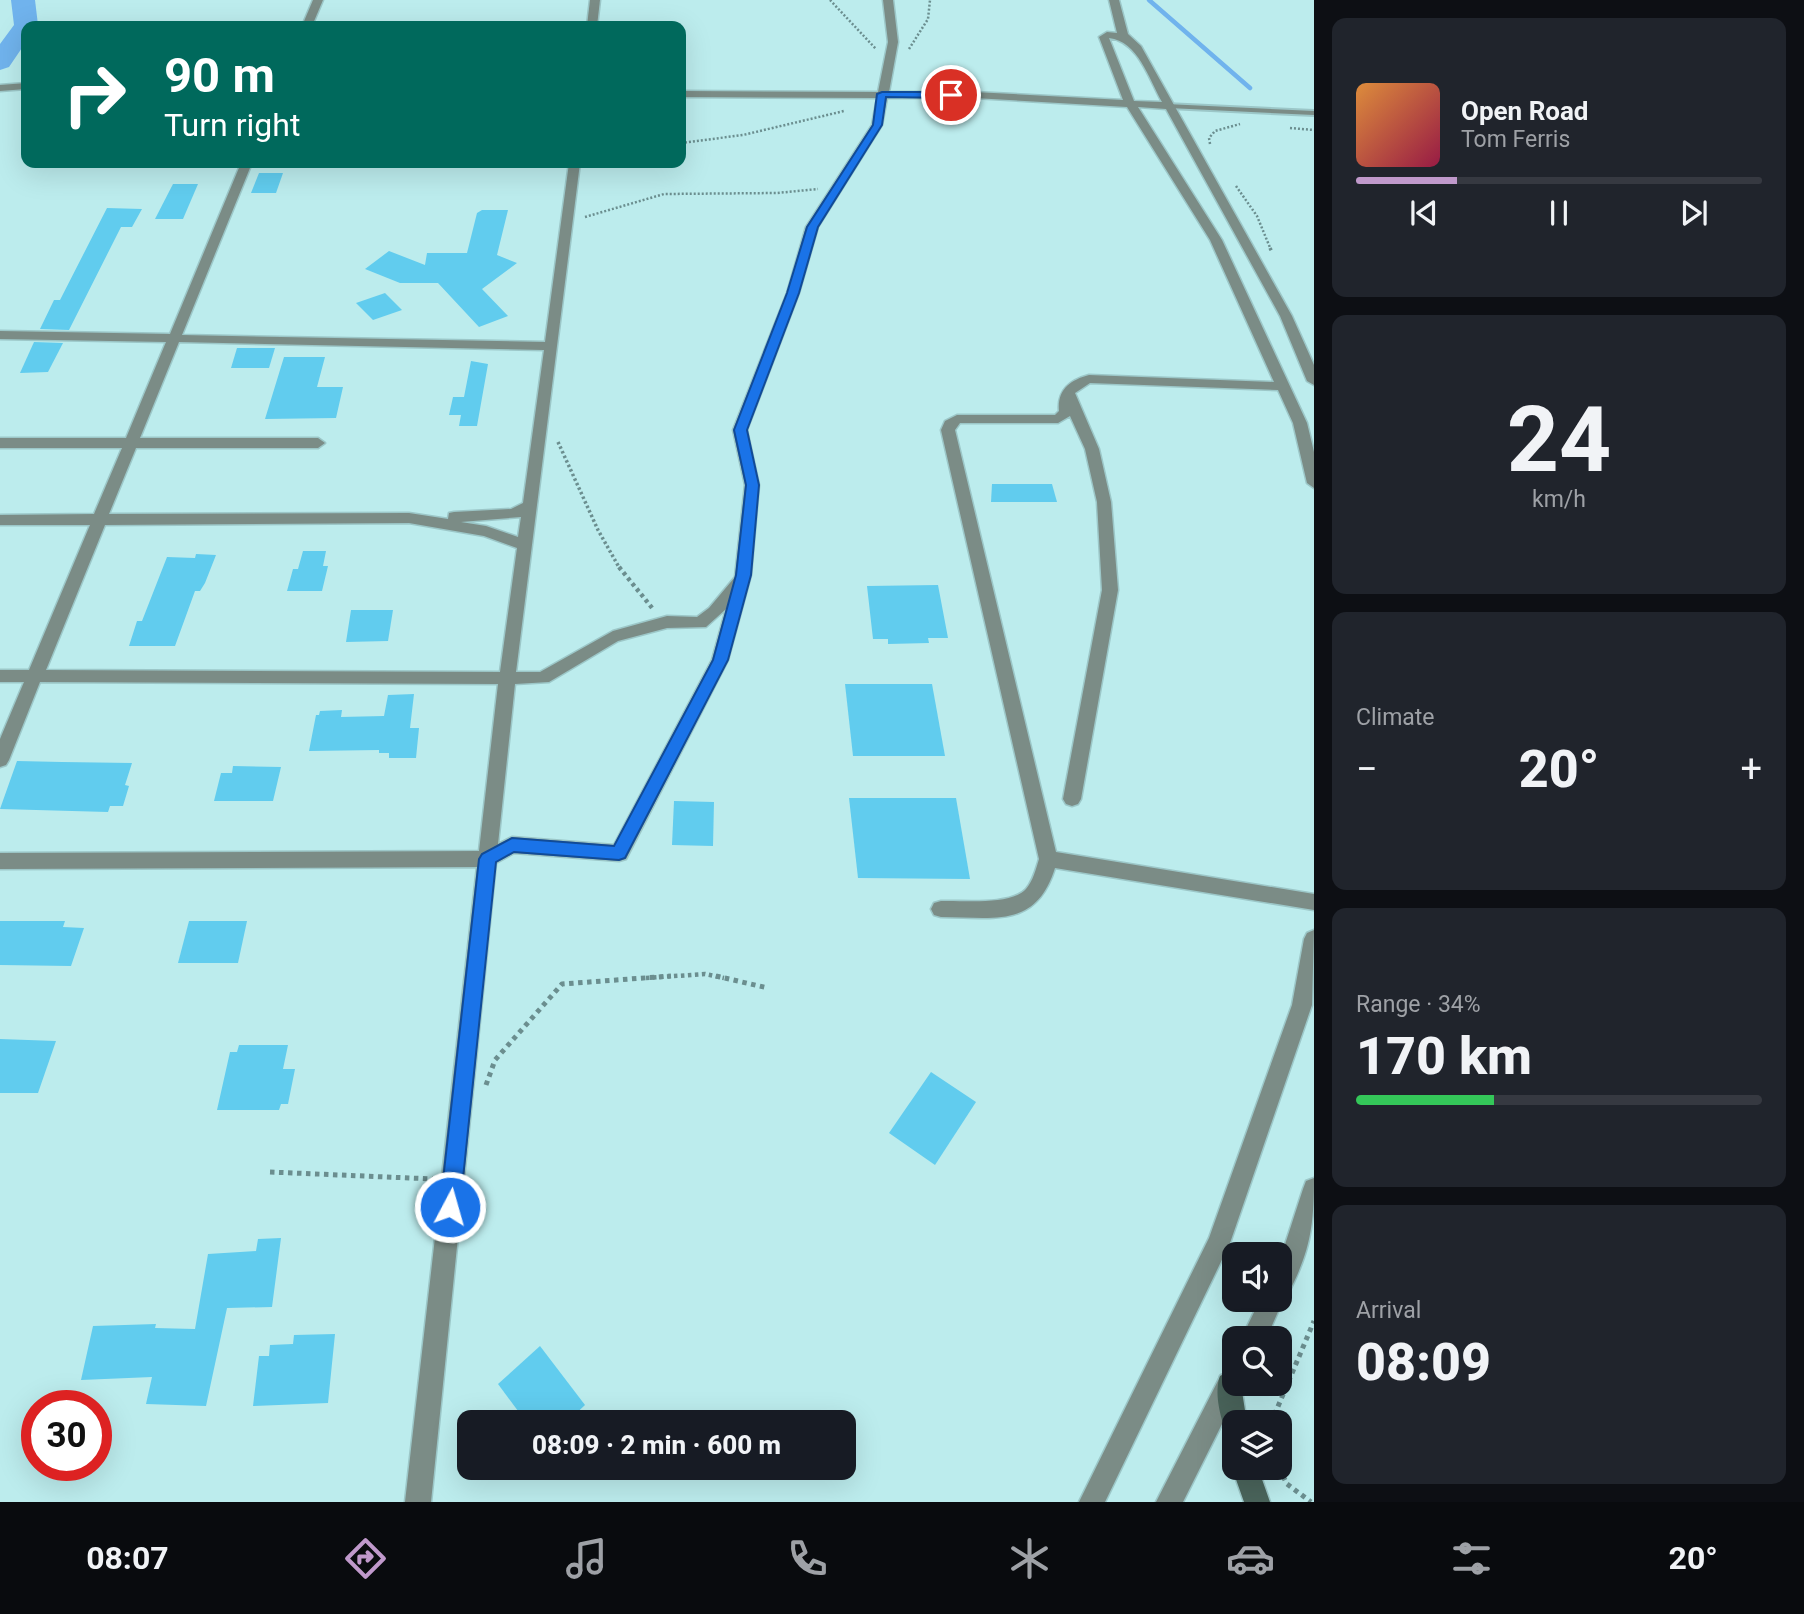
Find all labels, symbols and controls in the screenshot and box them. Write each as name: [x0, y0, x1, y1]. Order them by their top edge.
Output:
text: 90 m: [164, 47, 275, 104]
icon: right: [49, 49, 140, 140]
pin: [921, 65, 981, 125]
icon: arrive: [932, 76, 970, 114]
text: Open Road: [1461, 96, 1589, 126]
text: Turn right: [164, 106, 300, 144]
text: Tom Ferris: [1461, 126, 1570, 153]
icon: previous: [1405, 194, 1443, 232]
icon: pause: [1540, 194, 1578, 232]
icon: next: [1675, 194, 1713, 232]
text: 24: [1507, 387, 1611, 493]
text: km/h: [1532, 486, 1586, 513]
text: Climate: [1356, 704, 1435, 731]
text: 20°: [1519, 739, 1599, 800]
text: −: [1356, 747, 1378, 791]
text: +: [1740, 747, 1762, 791]
text: Range · 34%: [1356, 991, 1481, 1018]
text: 170 km: [1356, 1026, 1532, 1087]
position arrow: [413, 1170, 487, 1244]
map controls: [1222, 1242, 1292, 1480]
button: sound: [1222, 1242, 1292, 1312]
text: Arrival: [1356, 1297, 1421, 1324]
button: search: [1222, 1326, 1292, 1396]
text: 08:09: [1356, 1332, 1491, 1393]
speed limit sign: 30: [21, 1390, 112, 1481]
button: layers: [1222, 1410, 1292, 1480]
text: 08:09 · 2 min · 600 m: [532, 1430, 781, 1460]
icon: directions: [341, 1534, 390, 1583]
icon: music: [562, 1534, 611, 1583]
icon: phone: [783, 1534, 832, 1583]
icon: climate: [1005, 1534, 1054, 1583]
icon: car: [1226, 1534, 1275, 1583]
icon: filters: [1447, 1534, 1496, 1583]
text: 08:07: [86, 1539, 169, 1577]
text: 20°: [1669, 1539, 1718, 1577]

